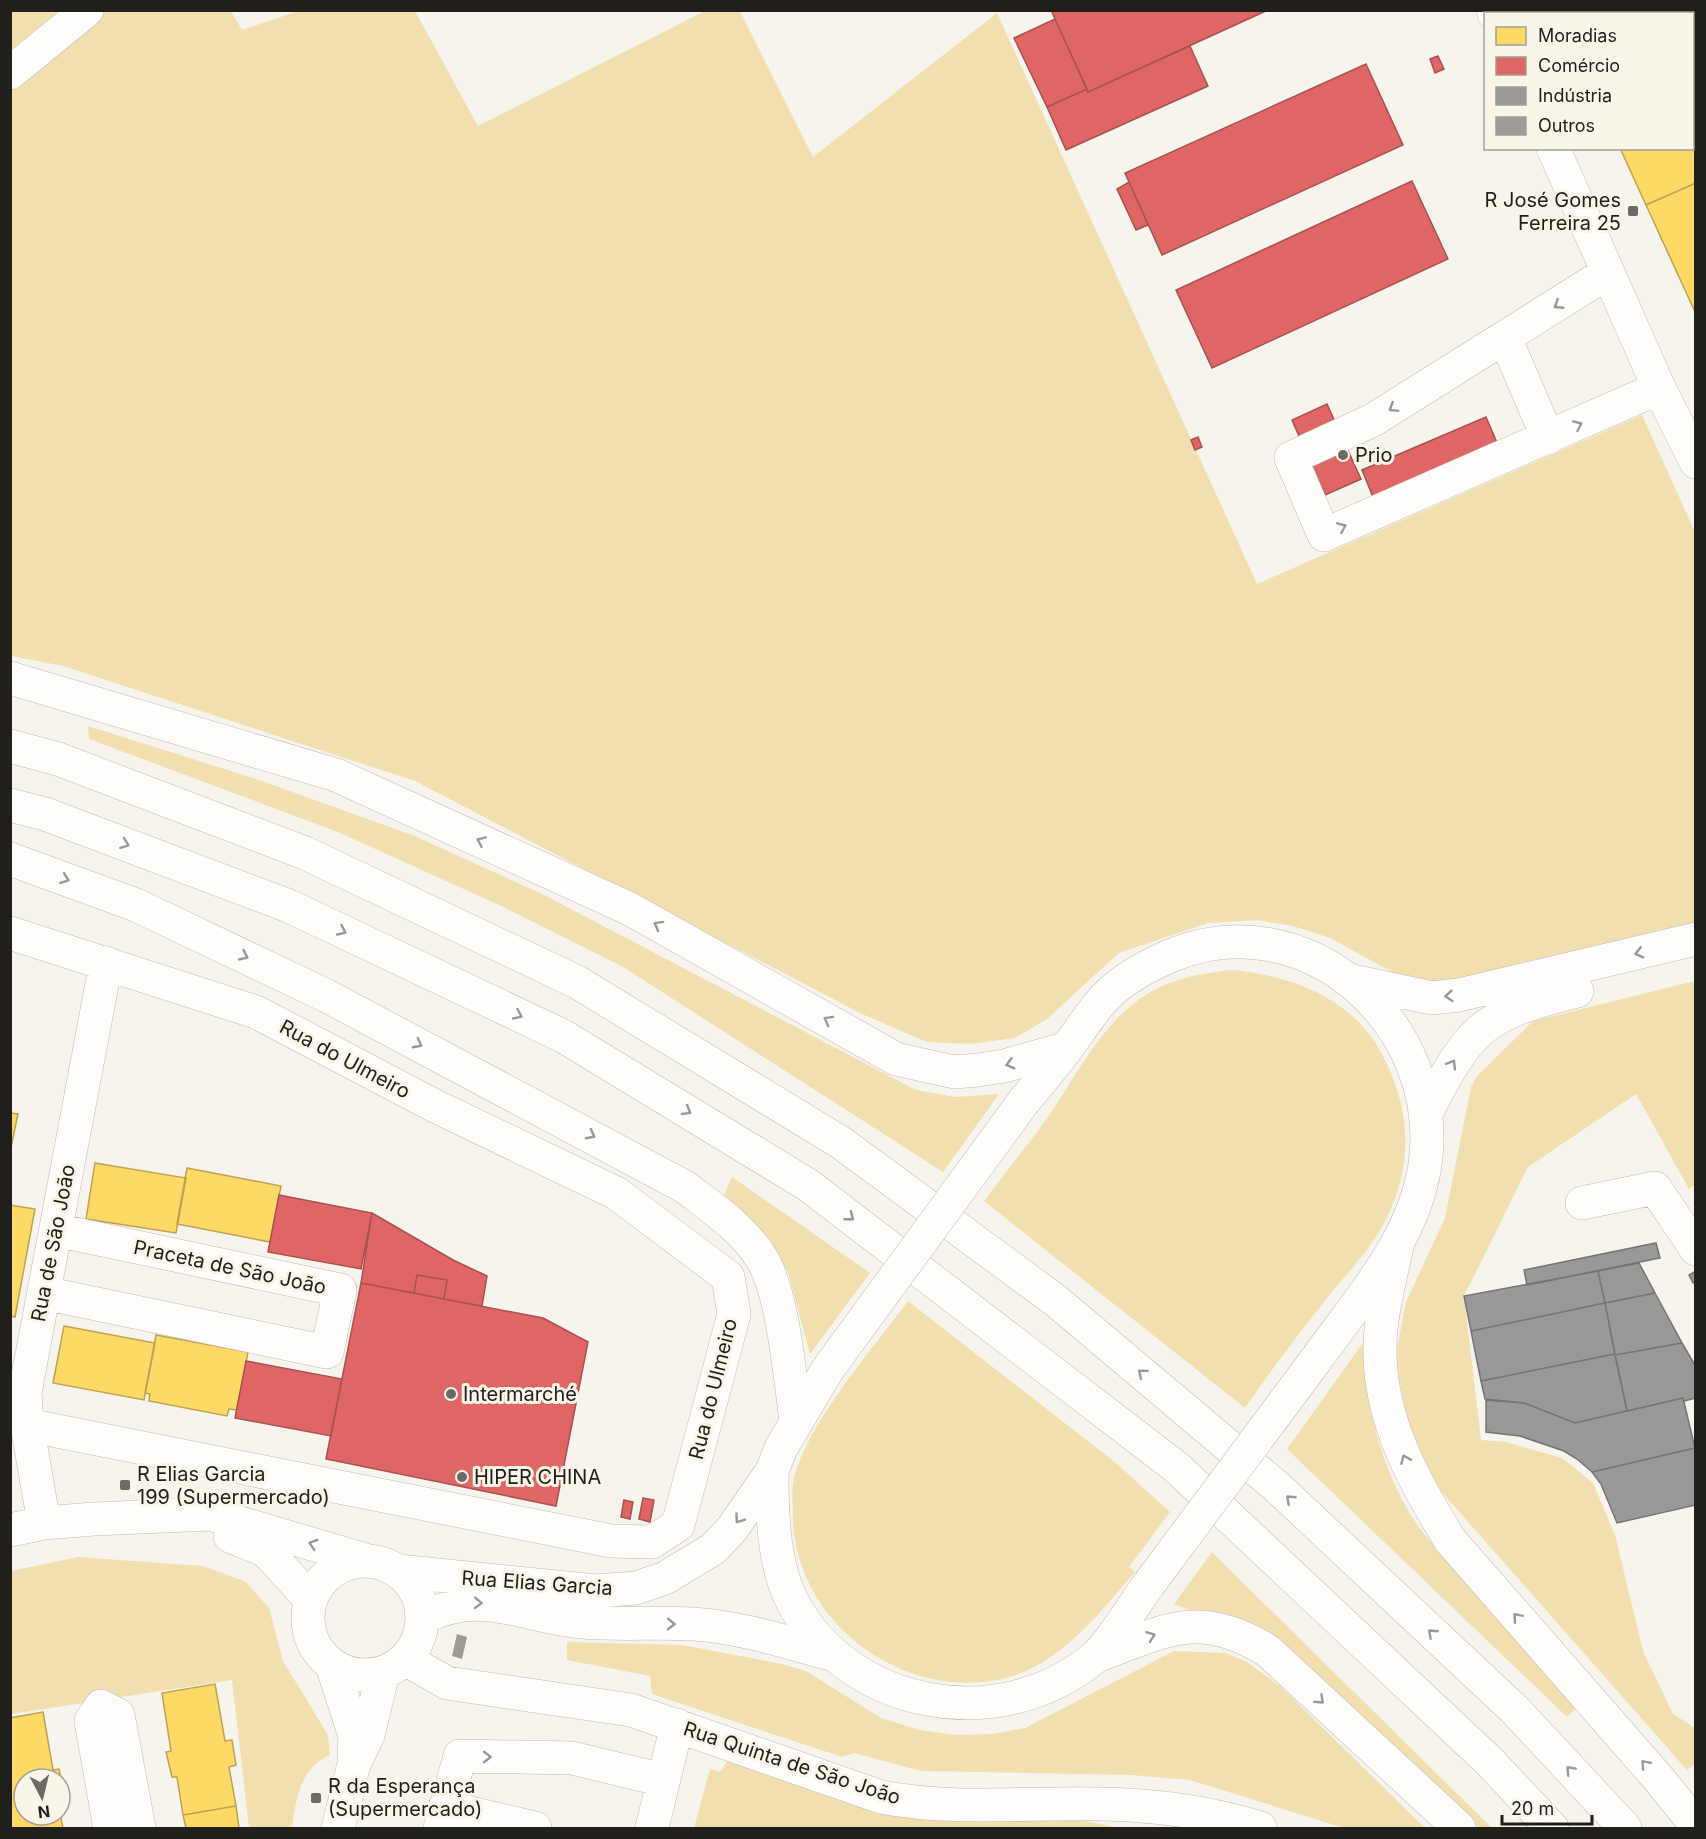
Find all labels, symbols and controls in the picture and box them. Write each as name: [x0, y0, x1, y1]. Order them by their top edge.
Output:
legend: [1484, 12, 1694, 150]
text: Moradias: [1538, 25, 1617, 46]
text: Comércio: [1538, 55, 1620, 76]
text: Indústria: [1538, 85, 1612, 106]
text: Outros: [1538, 115, 1595, 136]
place label: R José Gomes Ferreira 25: [1485, 188, 1621, 235]
marker: R José Gomes Ferreira 25: [1626, 204, 1640, 218]
one-way arrow: [1554, 297, 1564, 309]
one-way arrow: [1389, 401, 1399, 413]
one-way arrow: [1572, 420, 1583, 432]
place label: Prio: [1355, 443, 1392, 467]
marker: Prio: [1336, 448, 1350, 462]
one-way arrow: [1335, 523, 1346, 535]
one-way arrow: [119, 837, 130, 849]
one-way arrow: [477, 837, 488, 849]
one-way arrow: [59, 872, 70, 884]
one-way arrow: [654, 920, 664, 932]
one-way arrow: [335, 923, 346, 935]
one-way arrow: [1634, 945, 1644, 958]
one-way arrow: [238, 949, 249, 961]
one-way arrow: [1444, 989, 1453, 1002]
one-way arrow: [511, 1007, 522, 1019]
street label: Rua do Ulmeiro: [276, 1015, 414, 1103]
one-way arrow: [824, 1016, 834, 1027]
one-way arrow: [412, 1037, 423, 1048]
one-way arrow: [1005, 1057, 1016, 1069]
one-way arrow: [1445, 1060, 1457, 1070]
one-way arrow: [681, 1104, 691, 1116]
one-way arrow: [585, 1128, 595, 1139]
street label: Rua de São João: [26, 1162, 80, 1324]
one-way arrow: [844, 1210, 855, 1221]
street label: Praceta de São João: [132, 1235, 328, 1299]
street label: Rua do Ulmeiro: [684, 1316, 742, 1462]
one-way arrow: [1138, 1369, 1149, 1380]
place label: Intermarché: [463, 1382, 577, 1406]
marker: Intermarché: [444, 1387, 458, 1401]
one-way arrow: [1400, 1454, 1412, 1465]
place label: R Elias Garcia 199 (Supermercado): [137, 1462, 330, 1509]
place label: HIPER CHINA: [474, 1465, 601, 1489]
marker: HIPER CHINA: [455, 1470, 469, 1484]
marker: R Elias Garcia 199 (Supermercado): [118, 1478, 132, 1492]
one-way arrow: [1287, 1495, 1297, 1506]
one-way arrow: [735, 1513, 746, 1524]
one-way arrow: [308, 1539, 319, 1551]
street label: Rua Elias Garcia: [461, 1566, 613, 1600]
one-way arrow: [474, 1597, 483, 1610]
one-way arrow: [1513, 1613, 1524, 1624]
one-way arrow: [667, 1618, 676, 1630]
one-way arrow: [1429, 1629, 1439, 1640]
one-way arrow: [1145, 1630, 1156, 1643]
one-way arrow: [1314, 1693, 1324, 1704]
street label: Rua Quinta de São João: [680, 1717, 904, 1809]
one-way arrow: [482, 1750, 491, 1763]
one-way arrow: [1641, 1760, 1652, 1770]
north arrow: [12, 1767, 72, 1827]
one-way arrow: [1567, 1767, 1578, 1778]
place label: R da Esperança (Supermercado): [328, 1774, 482, 1821]
scale bar: [1502, 1788, 1592, 1826]
marker: R da Esperança (Supermercado): [309, 1791, 323, 1805]
text: 20 m: [1511, 1798, 1554, 1819]
text: N: [37, 1801, 51, 1823]

